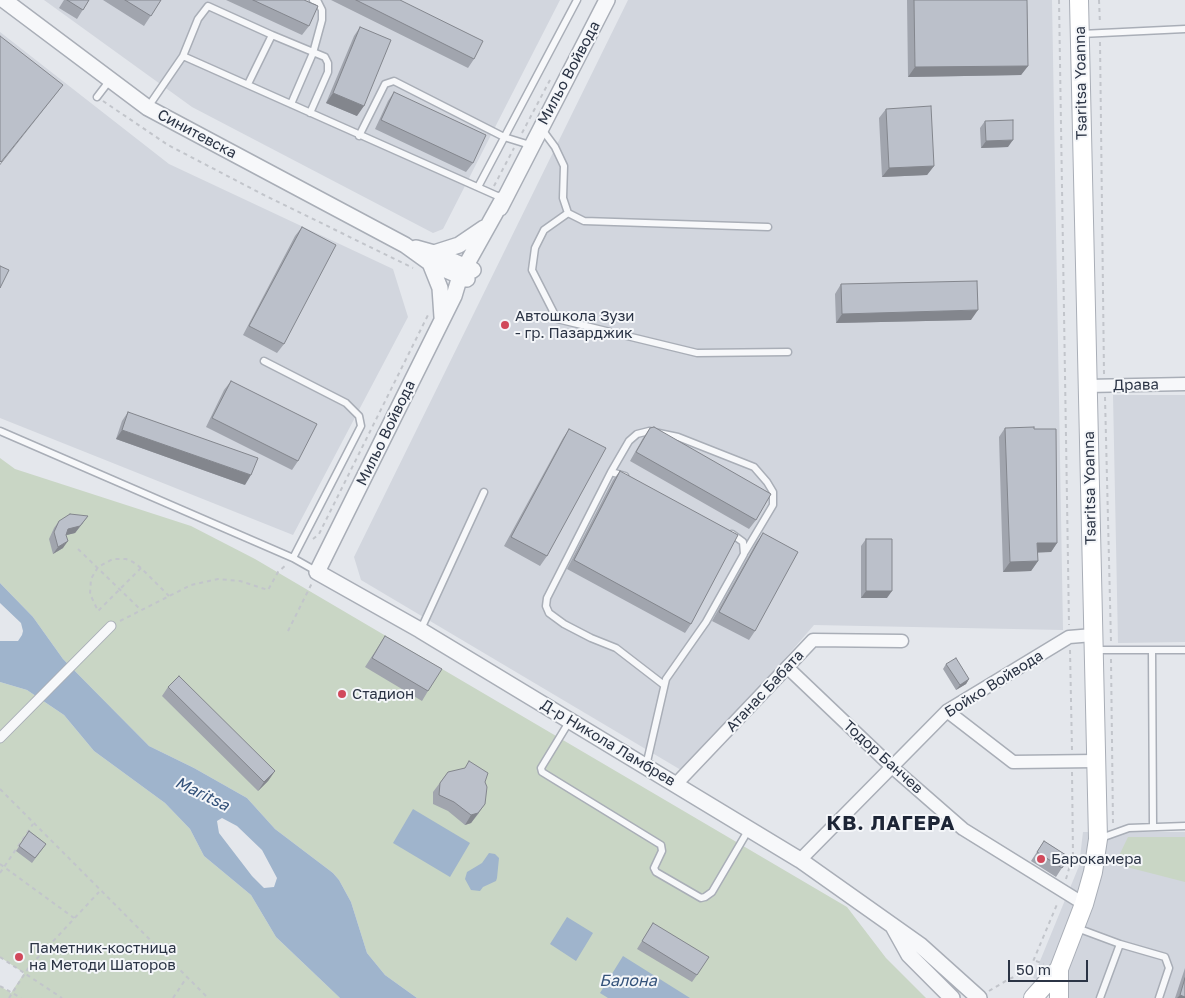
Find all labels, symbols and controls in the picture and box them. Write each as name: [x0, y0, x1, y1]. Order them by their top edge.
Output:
street label: Мильо Войвода: [534, 18, 604, 128]
street label: Tsaritsa Yoanna: [1071, 26, 1091, 140]
street label: Синитевска: [154, 106, 240, 162]
place label: Автошкола Зузи - гр. Пазарджик: [515, 307, 634, 342]
marker: Автошкола Зузи - гр. Пазарджик: [499, 319, 511, 331]
street label: Драва: [1113, 376, 1159, 394]
street label: Мильо Войвода: [353, 377, 419, 489]
street label: Tsaritsa Yoanna: [1080, 431, 1100, 545]
street label: Атанас Бабата: [722, 646, 808, 736]
street label: Бойко Войвода: [942, 647, 1046, 721]
place label: Стадион: [352, 685, 414, 703]
marker: Стадион: [336, 688, 348, 700]
street label: Д-р Никола Ламбрев: [538, 696, 678, 790]
street label: Тодор Банчев: [839, 717, 927, 797]
water label: Maritsa: [172, 773, 232, 815]
district label: КВ. ЛАГЕРА: [825, 812, 957, 836]
place label: Барокамера: [1051, 850, 1142, 868]
marker: Барокамера: [1035, 853, 1047, 865]
place label: Паметник-костница на Методи Шаторов: [29, 939, 177, 974]
scale bar: [1010, 950, 1090, 982]
marker: Паметник-костница на Методи Шаторов: [13, 951, 25, 963]
text: 50 m: [1016, 960, 1051, 978]
water label: Балона: [599, 971, 657, 991]

